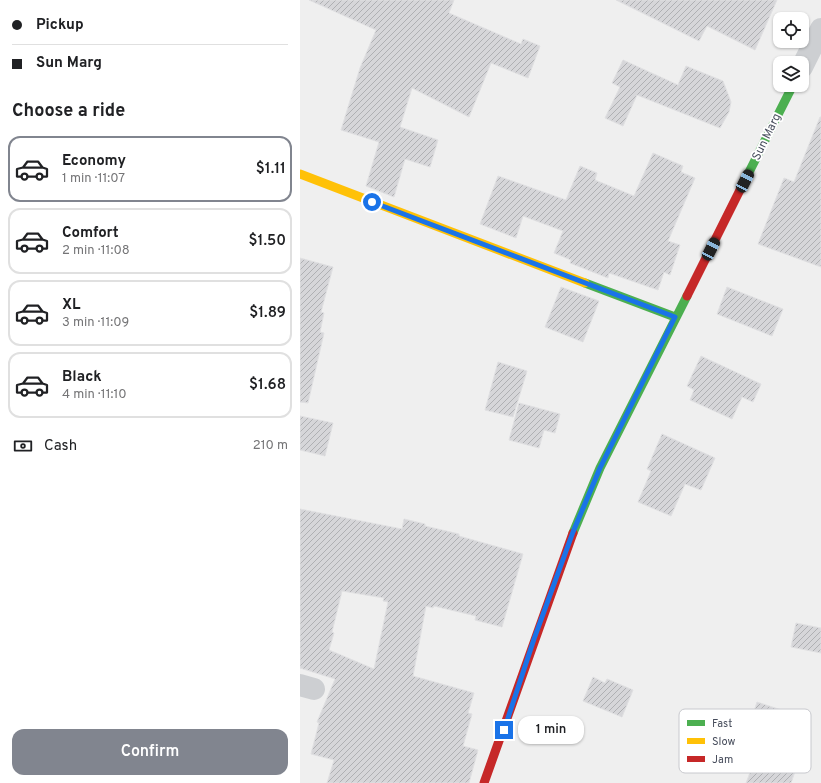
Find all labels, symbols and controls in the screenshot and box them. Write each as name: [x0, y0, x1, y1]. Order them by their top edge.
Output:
map controls: [773, 12, 809, 92]
button: locate: [773, 12, 809, 48]
text: Pickup: [36, 16, 84, 35]
text: Sun Marg: [36, 54, 102, 73]
button: layers: [773, 56, 809, 92]
text: Choose a ride: [12, 100, 125, 123]
street label: Sun Marg: [749, 111, 785, 163]
icon: car: [14, 151, 50, 187]
text: Economy: [62, 152, 126, 171]
text: $1.11: [256, 160, 286, 179]
car: [734, 168, 756, 194]
text: 1 min · 11:07: [62, 171, 125, 187]
route start: [363, 193, 381, 211]
icon: car: [14, 223, 50, 259]
text: Comfort: [62, 224, 119, 243]
text: $1.50: [249, 232, 286, 251]
car: [700, 236, 722, 262]
text: 2 min · 11:08: [62, 243, 130, 259]
icon: car: [14, 295, 50, 331]
text: XL: [62, 296, 80, 315]
text: $1.89: [249, 304, 286, 323]
text: 3 min · 11:09: [62, 315, 129, 331]
icon: car: [14, 367, 50, 403]
text: Black: [62, 368, 102, 387]
text: $1.68: [249, 376, 286, 395]
text: 4 min · 11:10: [62, 387, 127, 403]
icon: cash: [12, 435, 34, 457]
text: Cash: [44, 437, 77, 456]
text: 210 m: [253, 438, 288, 454]
legend: [679, 709, 811, 773]
callout: 1 min: [518, 716, 584, 744]
text: Fast: [712, 717, 732, 731]
route end: [495, 721, 513, 739]
text: 1 min: [536, 722, 566, 738]
button: Confirm: [12, 729, 288, 775]
text: Slow: [712, 735, 735, 749]
text: Jam: [712, 753, 733, 767]

